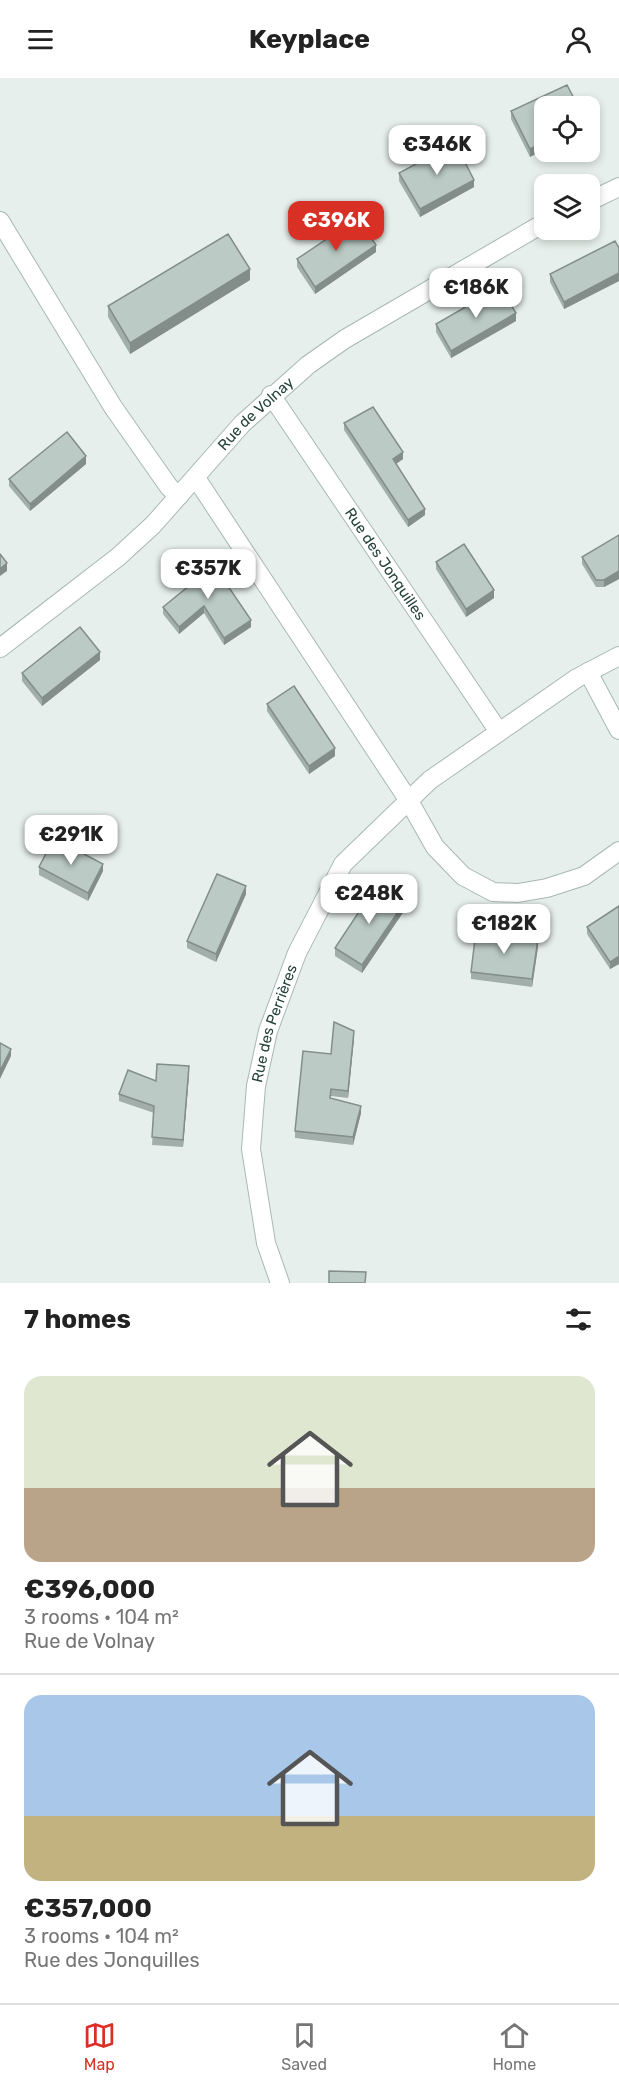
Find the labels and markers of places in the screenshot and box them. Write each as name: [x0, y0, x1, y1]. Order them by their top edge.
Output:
pin: €346K: [395, 125, 479, 176]
pin: €396K: [294, 201, 378, 252]
pin: €186K: [434, 268, 518, 319]
pin: €357K: [166, 549, 250, 600]
pin: €291K: [29, 815, 113, 866]
pin: €248K: [327, 874, 411, 925]
pin: €182K: [462, 904, 546, 955]

